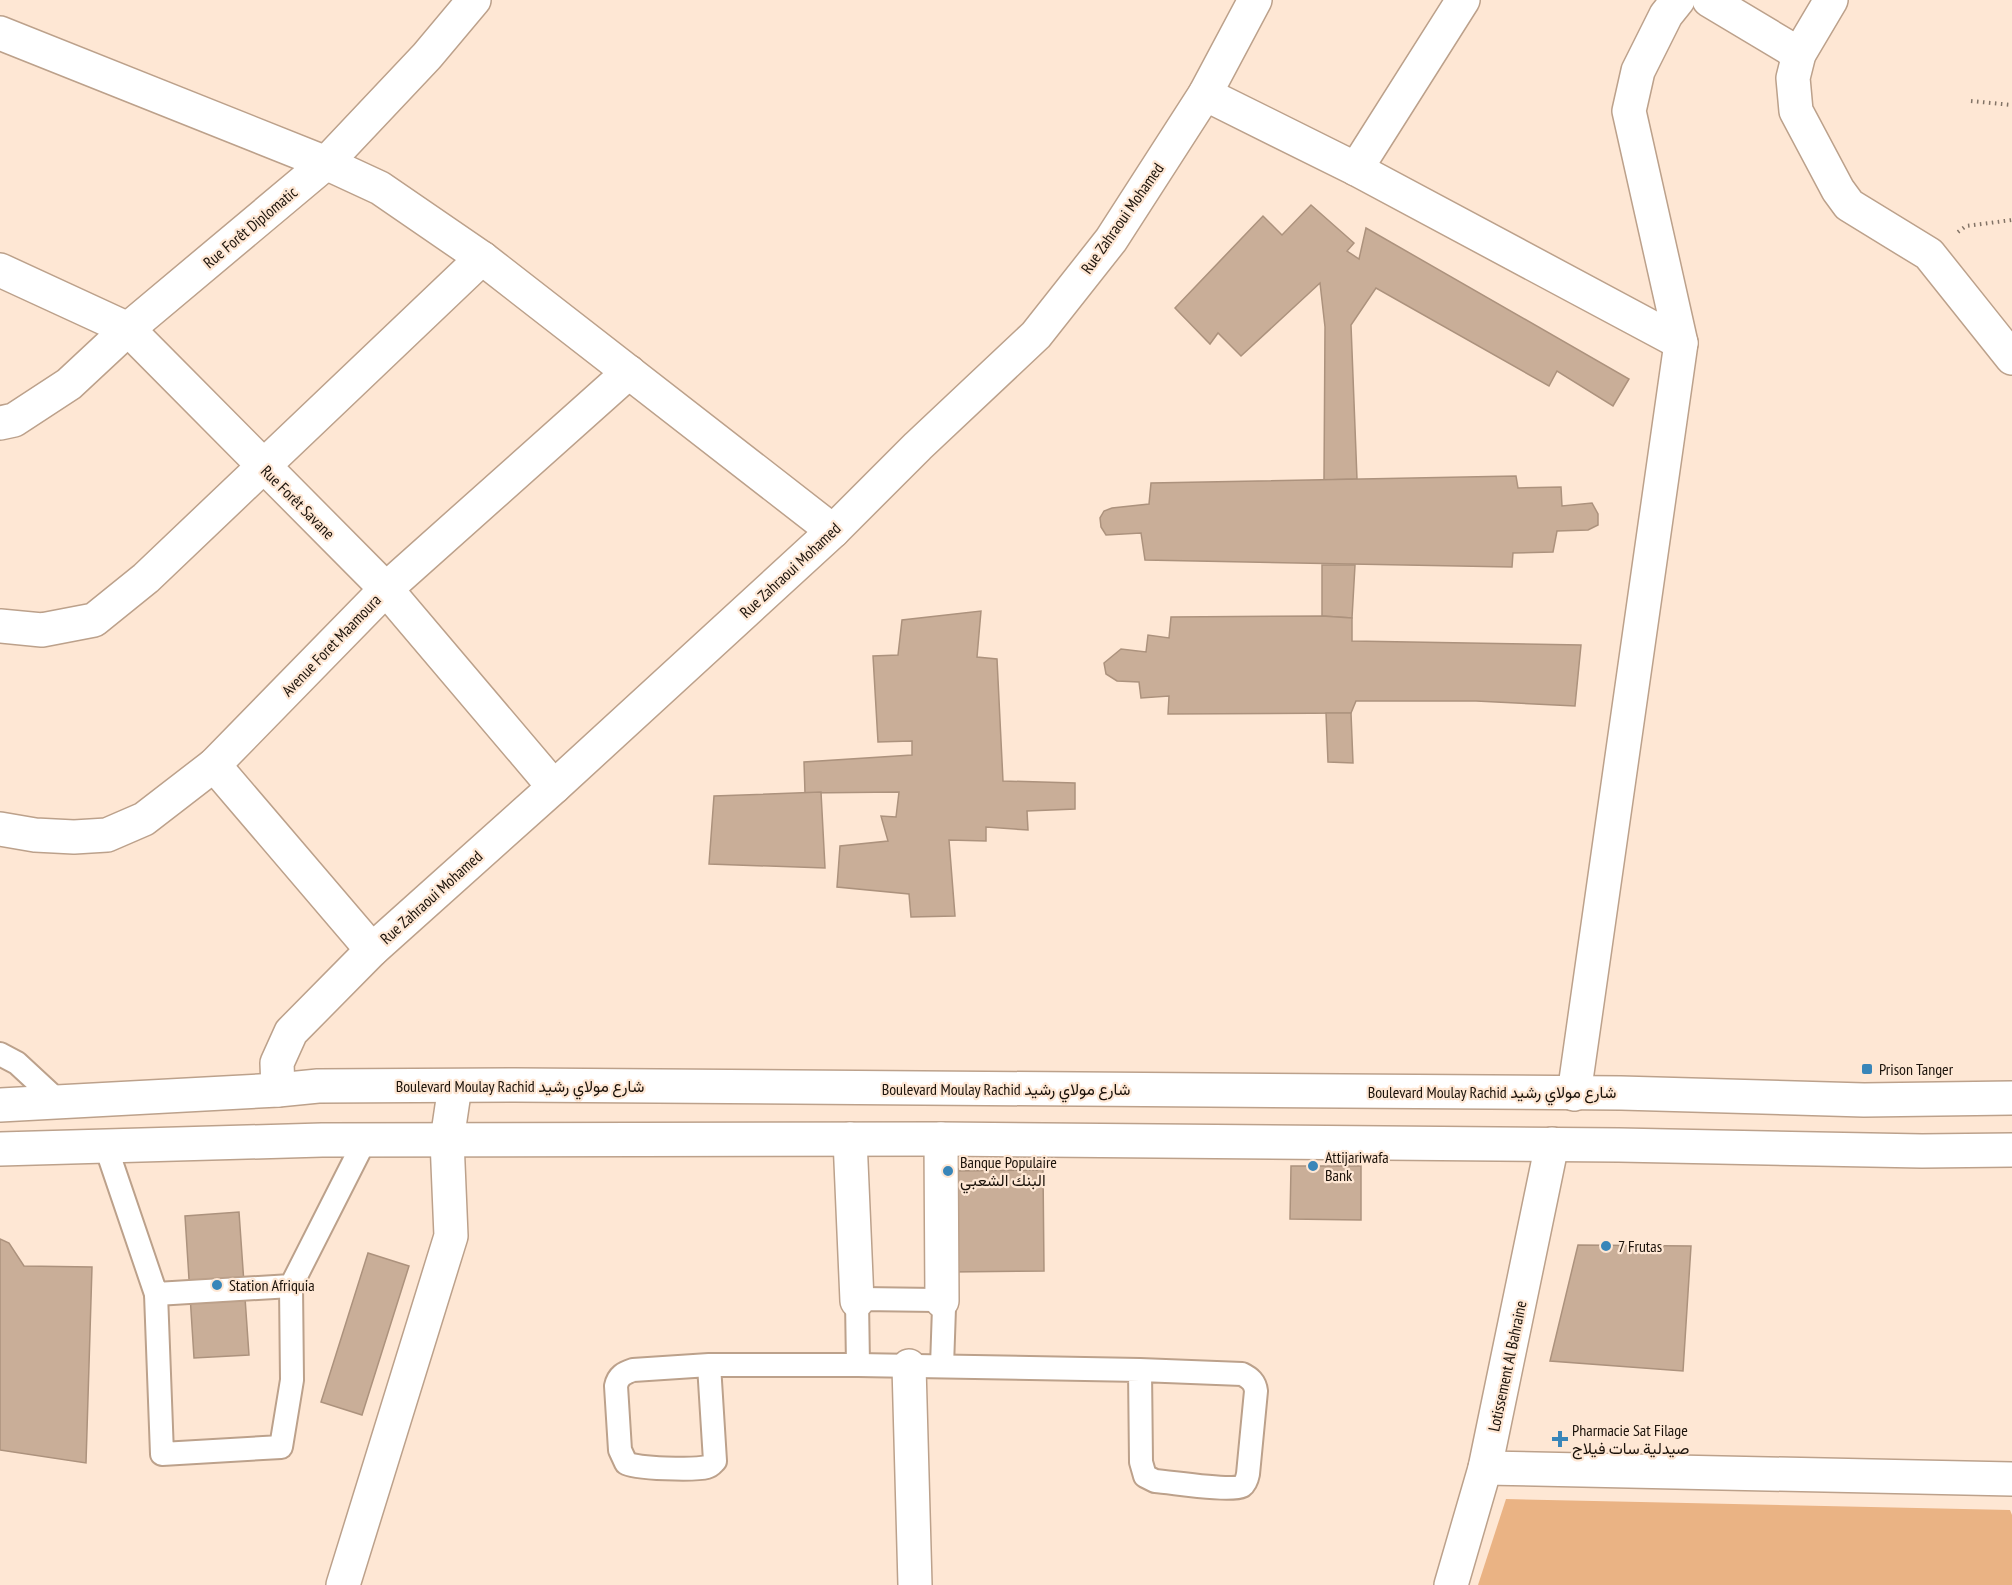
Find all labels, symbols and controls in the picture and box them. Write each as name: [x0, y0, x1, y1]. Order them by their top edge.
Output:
street label: Rue Zahraoui Mohamed: [1076, 159, 1168, 277]
street label: Rue Forêt Diplomatic: [199, 182, 301, 272]
street label: Rue Forêt Savane: [257, 461, 339, 543]
street label: Rue Zahraoui Mohamed: [735, 518, 845, 622]
street label: Avenue Foret Maamoura: [277, 590, 385, 700]
street label: Rue Zahraoui Mohamed: [376, 846, 486, 948]
place label: Prison Tanger: [1879, 1059, 1954, 1079]
marker: Prison Tanger: [1860, 1062, 1874, 1076]
street label: Boulevard Moulay Rachid شارع مولاي رشيد: [396, 1076, 644, 1100]
street label: Boulevard Moulay Rachid شارع مولاي رشيد: [882, 1079, 1130, 1103]
street label: Boulevard Moulay Rachid شارع مولاي رشيد: [1368, 1082, 1616, 1106]
place label: Attijariwafa Bank: [1325, 1147, 1389, 1185]
place label: Banque Populaire البنك الشعبي: [960, 1152, 1057, 1194]
marker: Attijariwafa Bank: [1306, 1159, 1320, 1173]
marker: Banque Populaire البنك الشعبي: [941, 1164, 955, 1178]
place label: 7 Frutas: [1618, 1236, 1662, 1256]
marker: 7 Frutas: [1599, 1239, 1613, 1253]
place label: Station Afriquia: [229, 1275, 315, 1295]
marker: Station Afriquia: [210, 1278, 224, 1292]
street label: Lotissement Al Bahraine: [1483, 1299, 1531, 1433]
place label: Pharmacie Sat Filage صيدلية سات فيلاج: [1572, 1420, 1689, 1460]
marker: Pharmacie Sat Filage صيدلية سات فيلاج: [1553, 1432, 1567, 1446]

